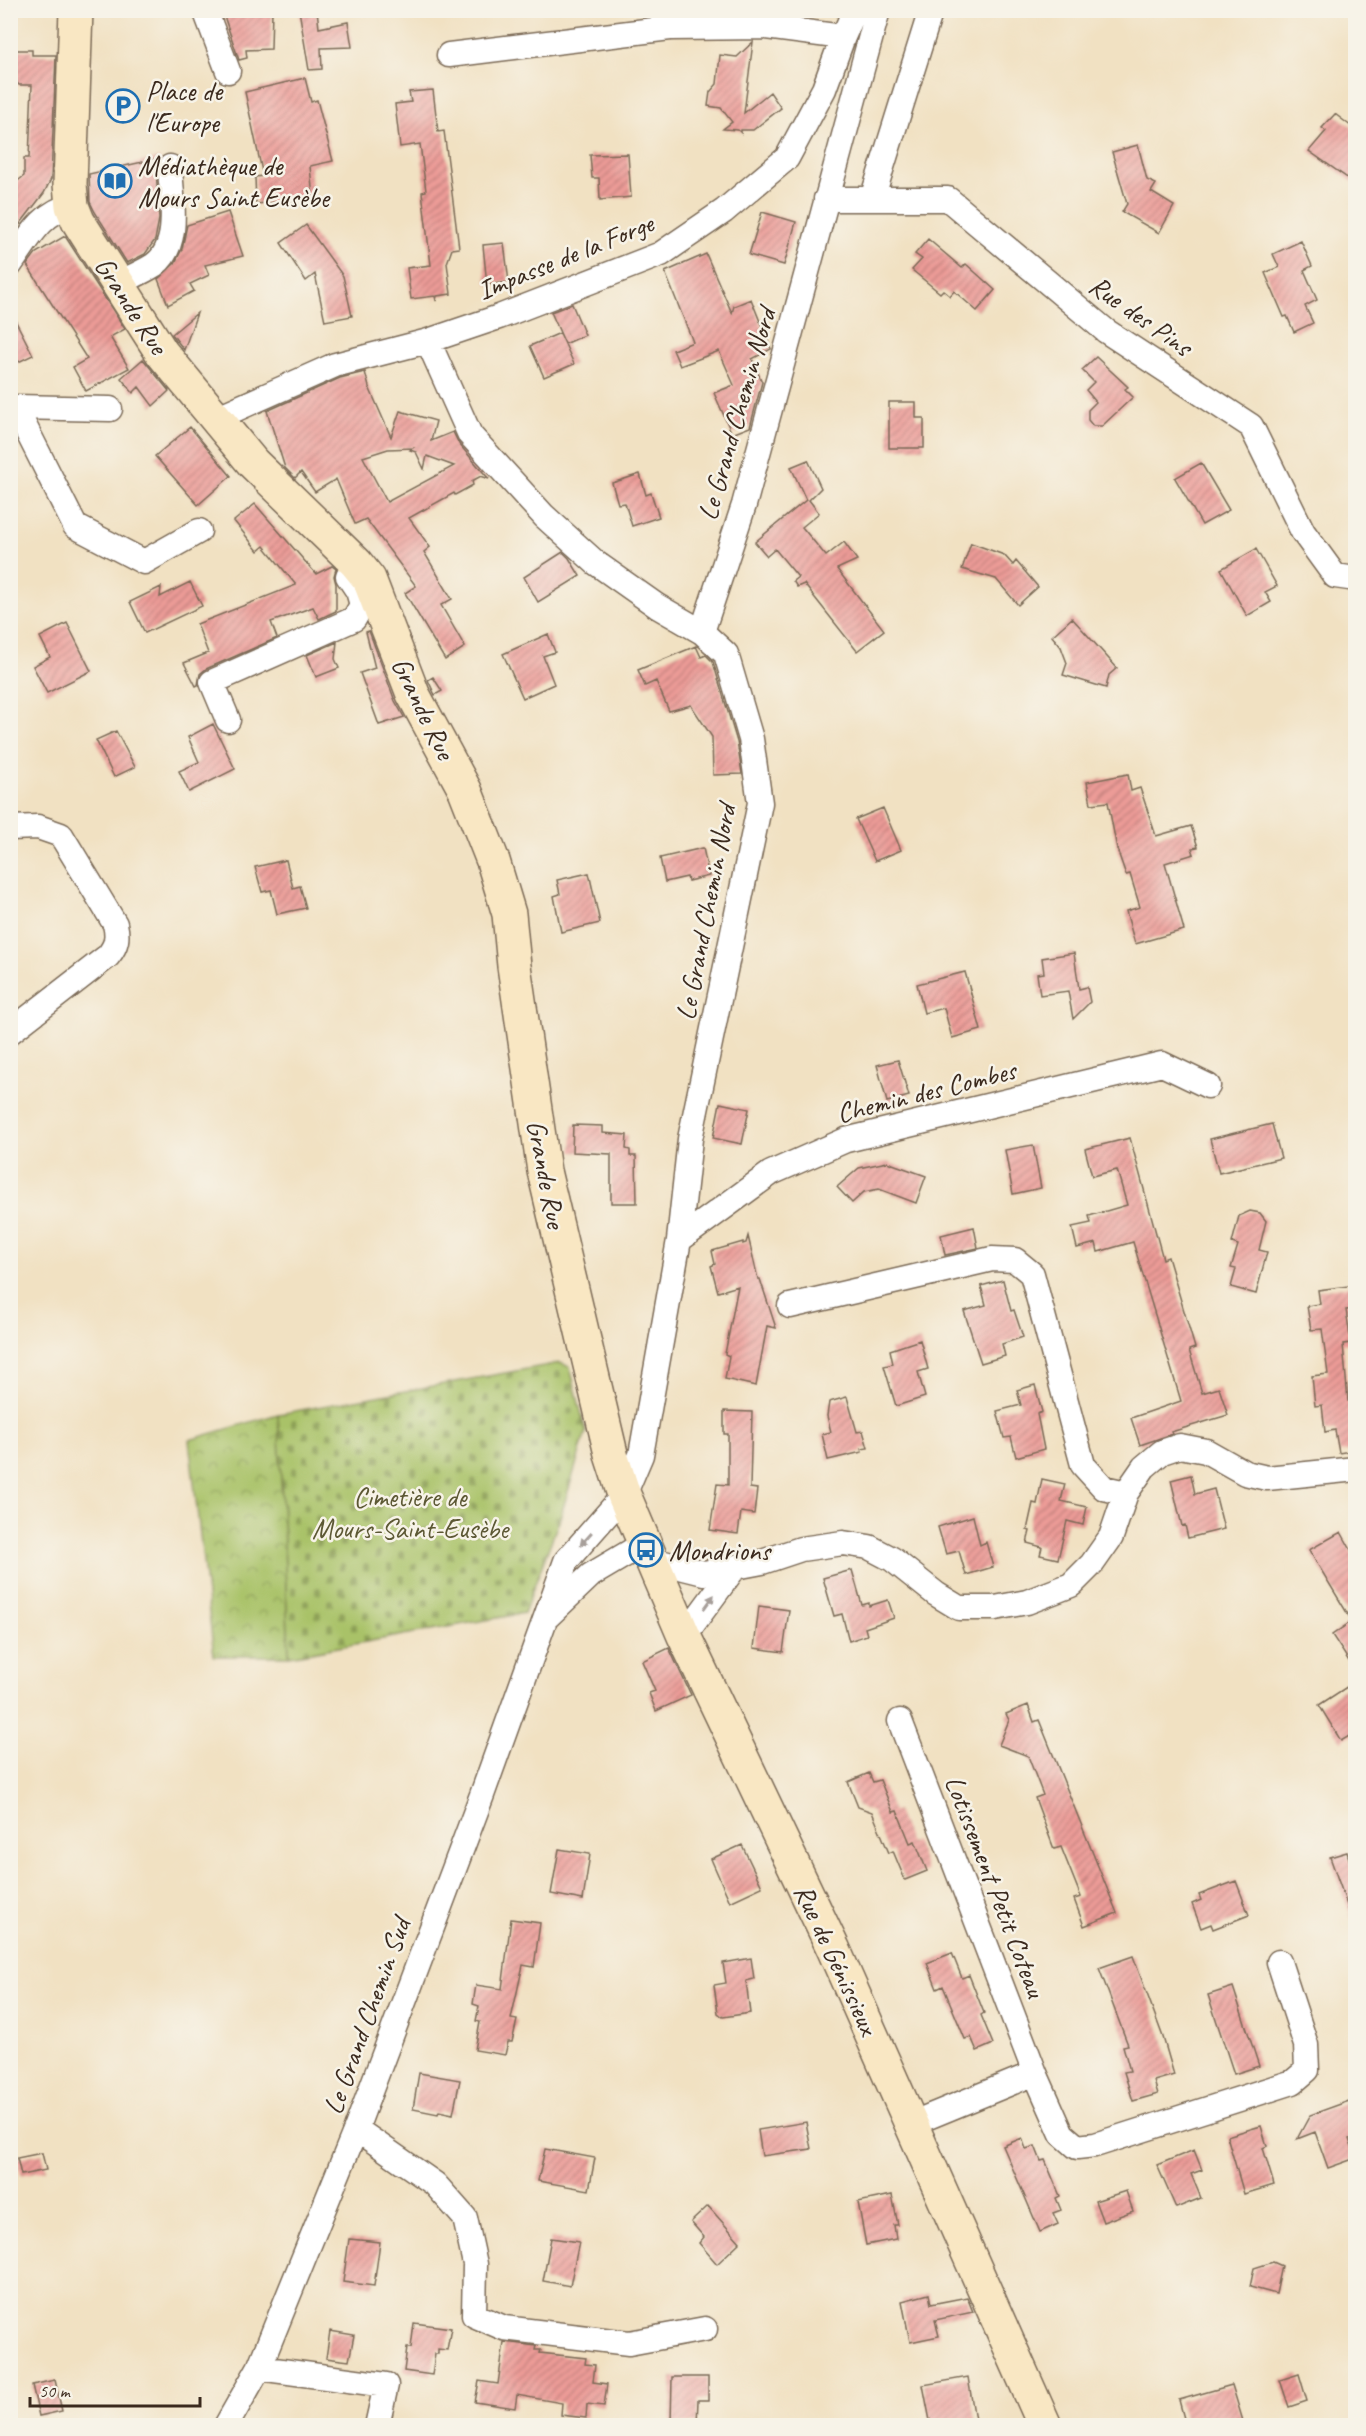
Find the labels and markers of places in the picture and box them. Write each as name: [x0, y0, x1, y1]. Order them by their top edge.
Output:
place label: Place de l'Europe: [146, 73, 224, 140]
parking icon: Place de l'Europe: [105, 88, 141, 124]
place label: Médiathèque de Mours Saint Eusèbe: [138, 148, 331, 215]
library icon: Médiathèque de Mours Saint Eusèbe: [97, 163, 133, 199]
bus stop icon: Mondrions: [628, 1532, 664, 1568]
place label: Mondrions: [669, 1533, 772, 1568]

